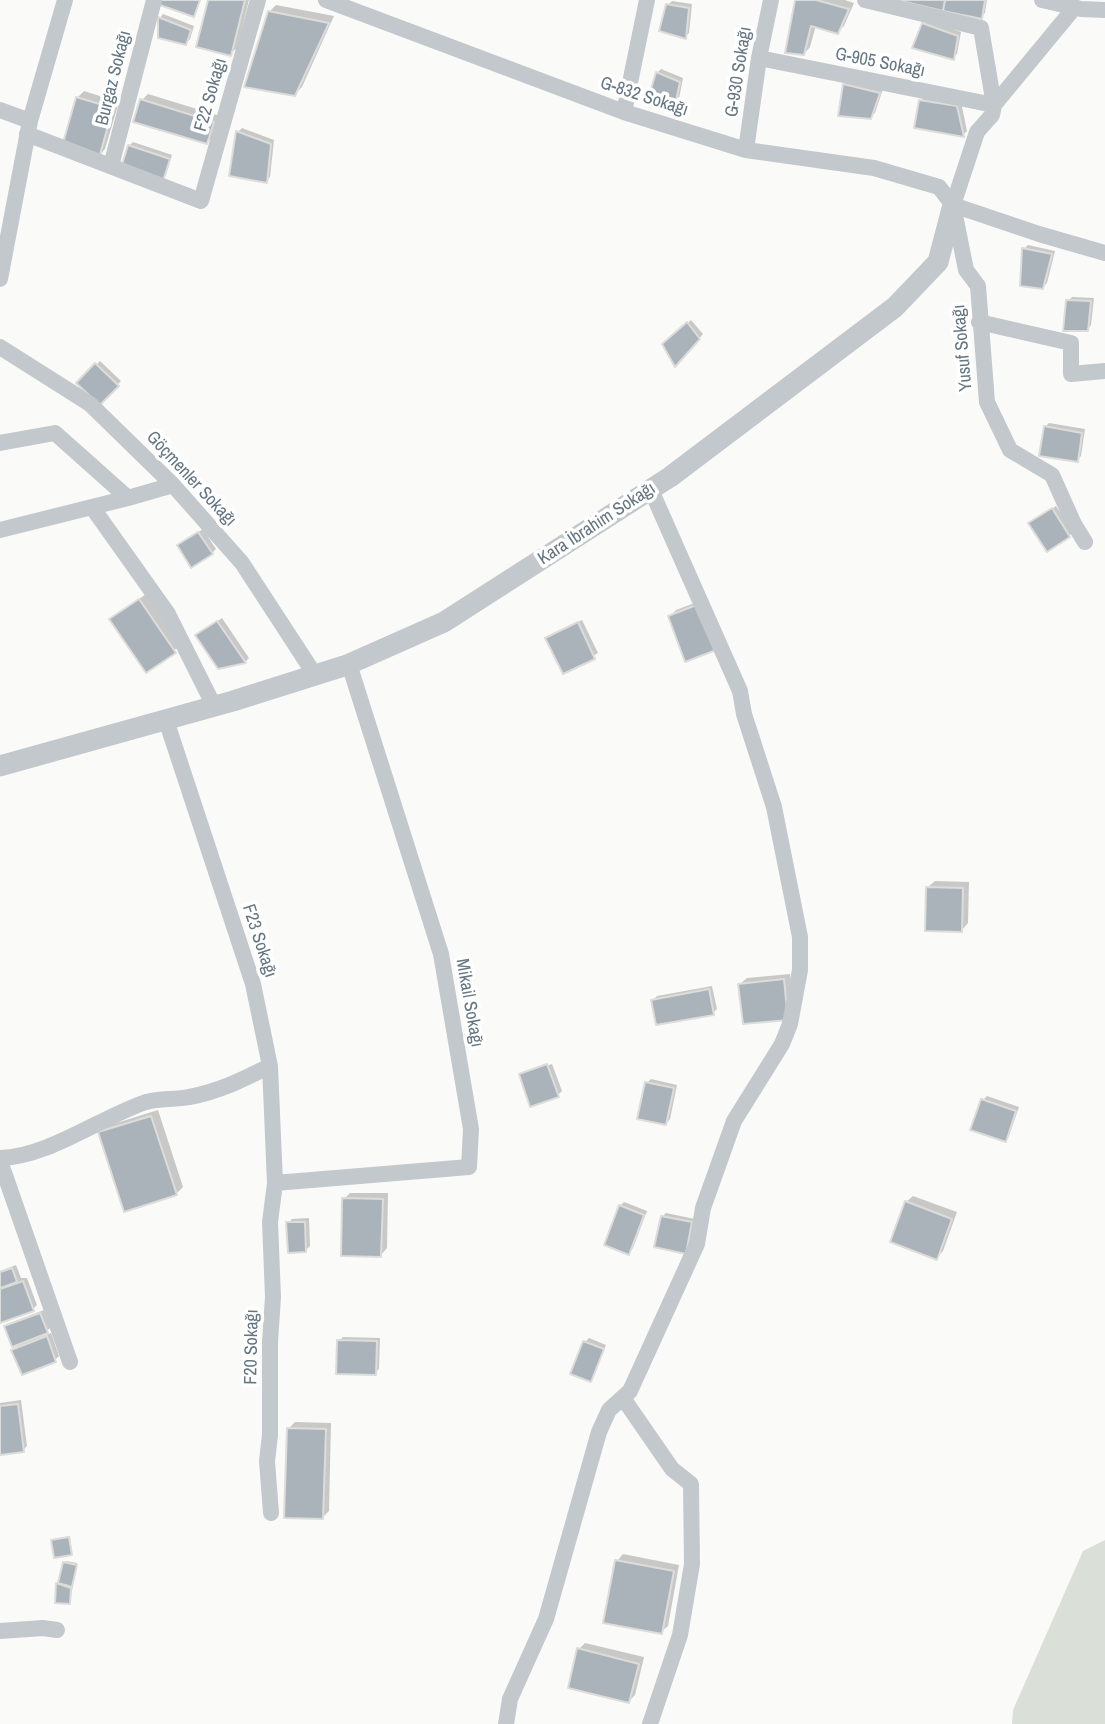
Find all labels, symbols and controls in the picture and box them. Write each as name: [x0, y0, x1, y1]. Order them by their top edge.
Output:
street label: G-930 Sokağı: [721, 25, 757, 119]
street label: Burgaz Sokağı: [92, 28, 136, 128]
street label: G-905 Sokağı: [833, 44, 927, 82]
street label: F22 Sokağı: [190, 56, 232, 134]
street label: G-832 Sokağı: [597, 73, 691, 121]
street label: Yusuf Sokağı: [948, 304, 978, 392]
street label: Göçmenler Sokağı: [141, 427, 241, 531]
street label: Kara İbrahim Sokağı: [534, 478, 660, 570]
street label: F23 Sokağı: [237, 902, 281, 980]
street label: Mikail Sokağı: [451, 957, 487, 1049]
street label: F20 Sokağı: [241, 1309, 263, 1385]

